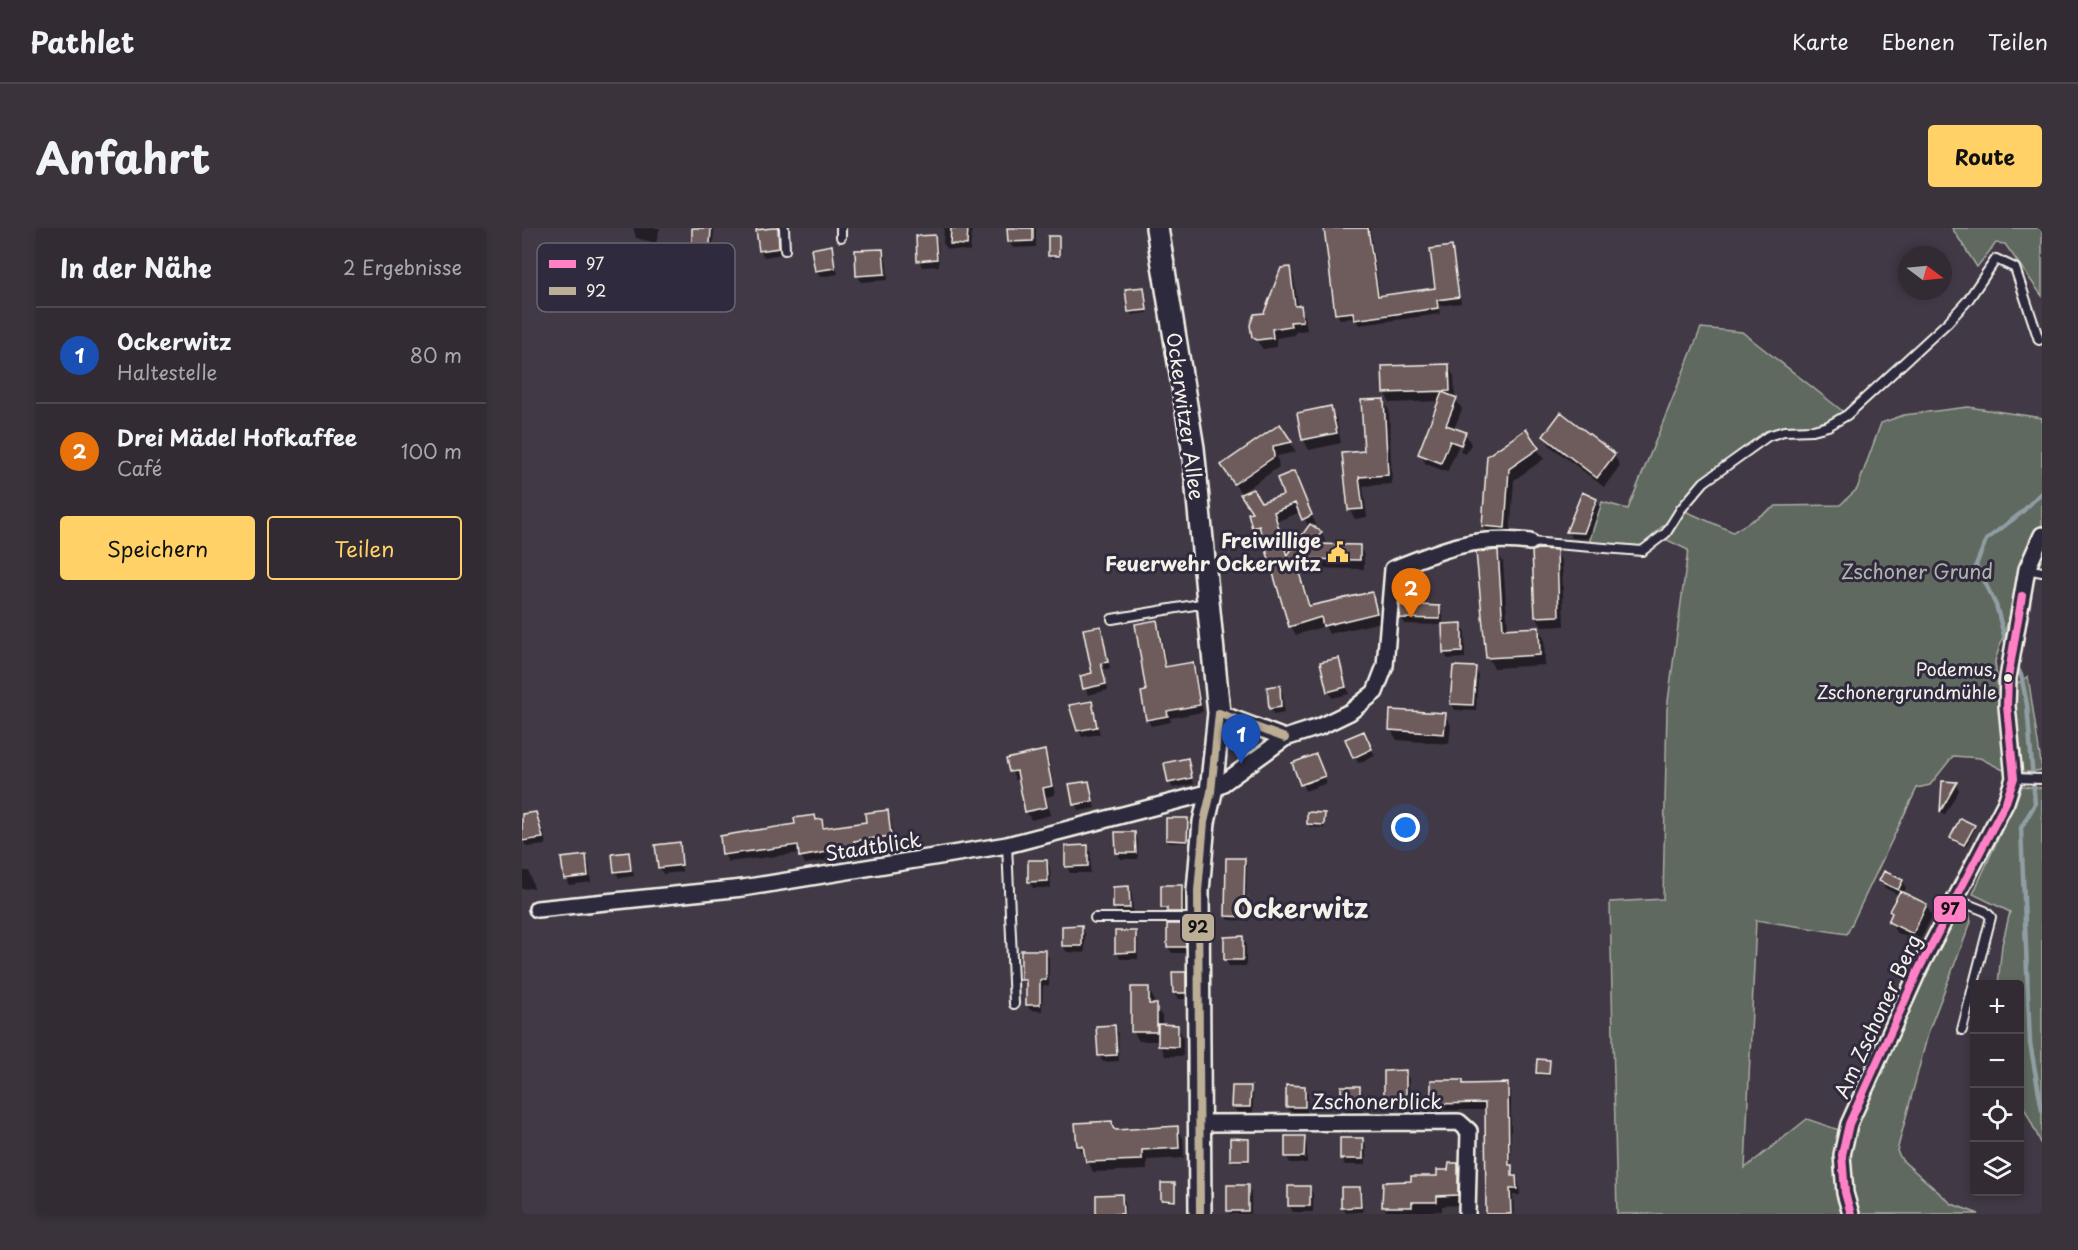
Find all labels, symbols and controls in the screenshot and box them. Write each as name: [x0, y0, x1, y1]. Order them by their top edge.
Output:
text: Pathlet: [30, 20, 134, 63]
text: Karte: [1792, 25, 1849, 57]
text: Ebenen: [1882, 25, 1955, 57]
text: Teilen: [1988, 25, 2048, 57]
text: Anfahrt: [36, 125, 210, 188]
button: Route: [1928, 125, 2042, 187]
legend: [537, 243, 735, 312]
north arrow: [1898, 246, 1952, 300]
text: In der Nähe: [60, 248, 212, 287]
text: 97: [586, 251, 604, 275]
text: 2 Ergebnisse: [343, 252, 462, 282]
text: 92: [586, 278, 606, 302]
text: Ockerwitz: [117, 324, 231, 357]
street label: Ockerwitzer Allee: [1159, 330, 1213, 502]
text: 1: [75, 340, 84, 370]
text: 80 m: [410, 340, 462, 370]
text: Haltestelle: [117, 357, 217, 387]
text: Drei Mädel Hofkaffee: [117, 420, 357, 453]
text: 2: [72, 436, 87, 466]
text: 100 m: [401, 436, 462, 466]
text: Café: [117, 453, 162, 483]
button: Speichern: [60, 516, 255, 580]
button: Teilen: [267, 516, 462, 580]
place label: Freiwillige Feuerwehr Ockerwitz: [1105, 525, 1321, 578]
public building icon: Freiwillige Feuerwehr Ockerwitz: [1326, 540, 1350, 564]
park label: Zschoner Grund: [1841, 556, 1993, 586]
pin: 2: [1392, 568, 1430, 618]
place label: Podemus, Zschonergrundmühle: [1817, 655, 1997, 705]
marker: Podemus, Zschonergrundmühle: [2002, 672, 2014, 684]
pin: 1: [1222, 714, 1260, 764]
your location: [1391, 813, 1420, 842]
street label: Stadtblick: [823, 824, 923, 868]
district label: Ockerwitz: [1233, 888, 1369, 927]
line badge: 97: [1933, 895, 1967, 923]
text: 97: [1941, 896, 1960, 920]
line badge: 92: [1181, 913, 1215, 942]
text: 92: [1188, 914, 1208, 938]
street label: Am Zschoner Berg: [1826, 929, 1928, 1103]
map controls: [1970, 980, 2024, 1196]
button: +: [1970, 980, 2024, 1034]
button: −: [1970, 1034, 2024, 1088]
street label: Zschonerblick: [1312, 1086, 1442, 1116]
button: locate: [1970, 1088, 2024, 1142]
button: layers: [1970, 1142, 2024, 1196]

